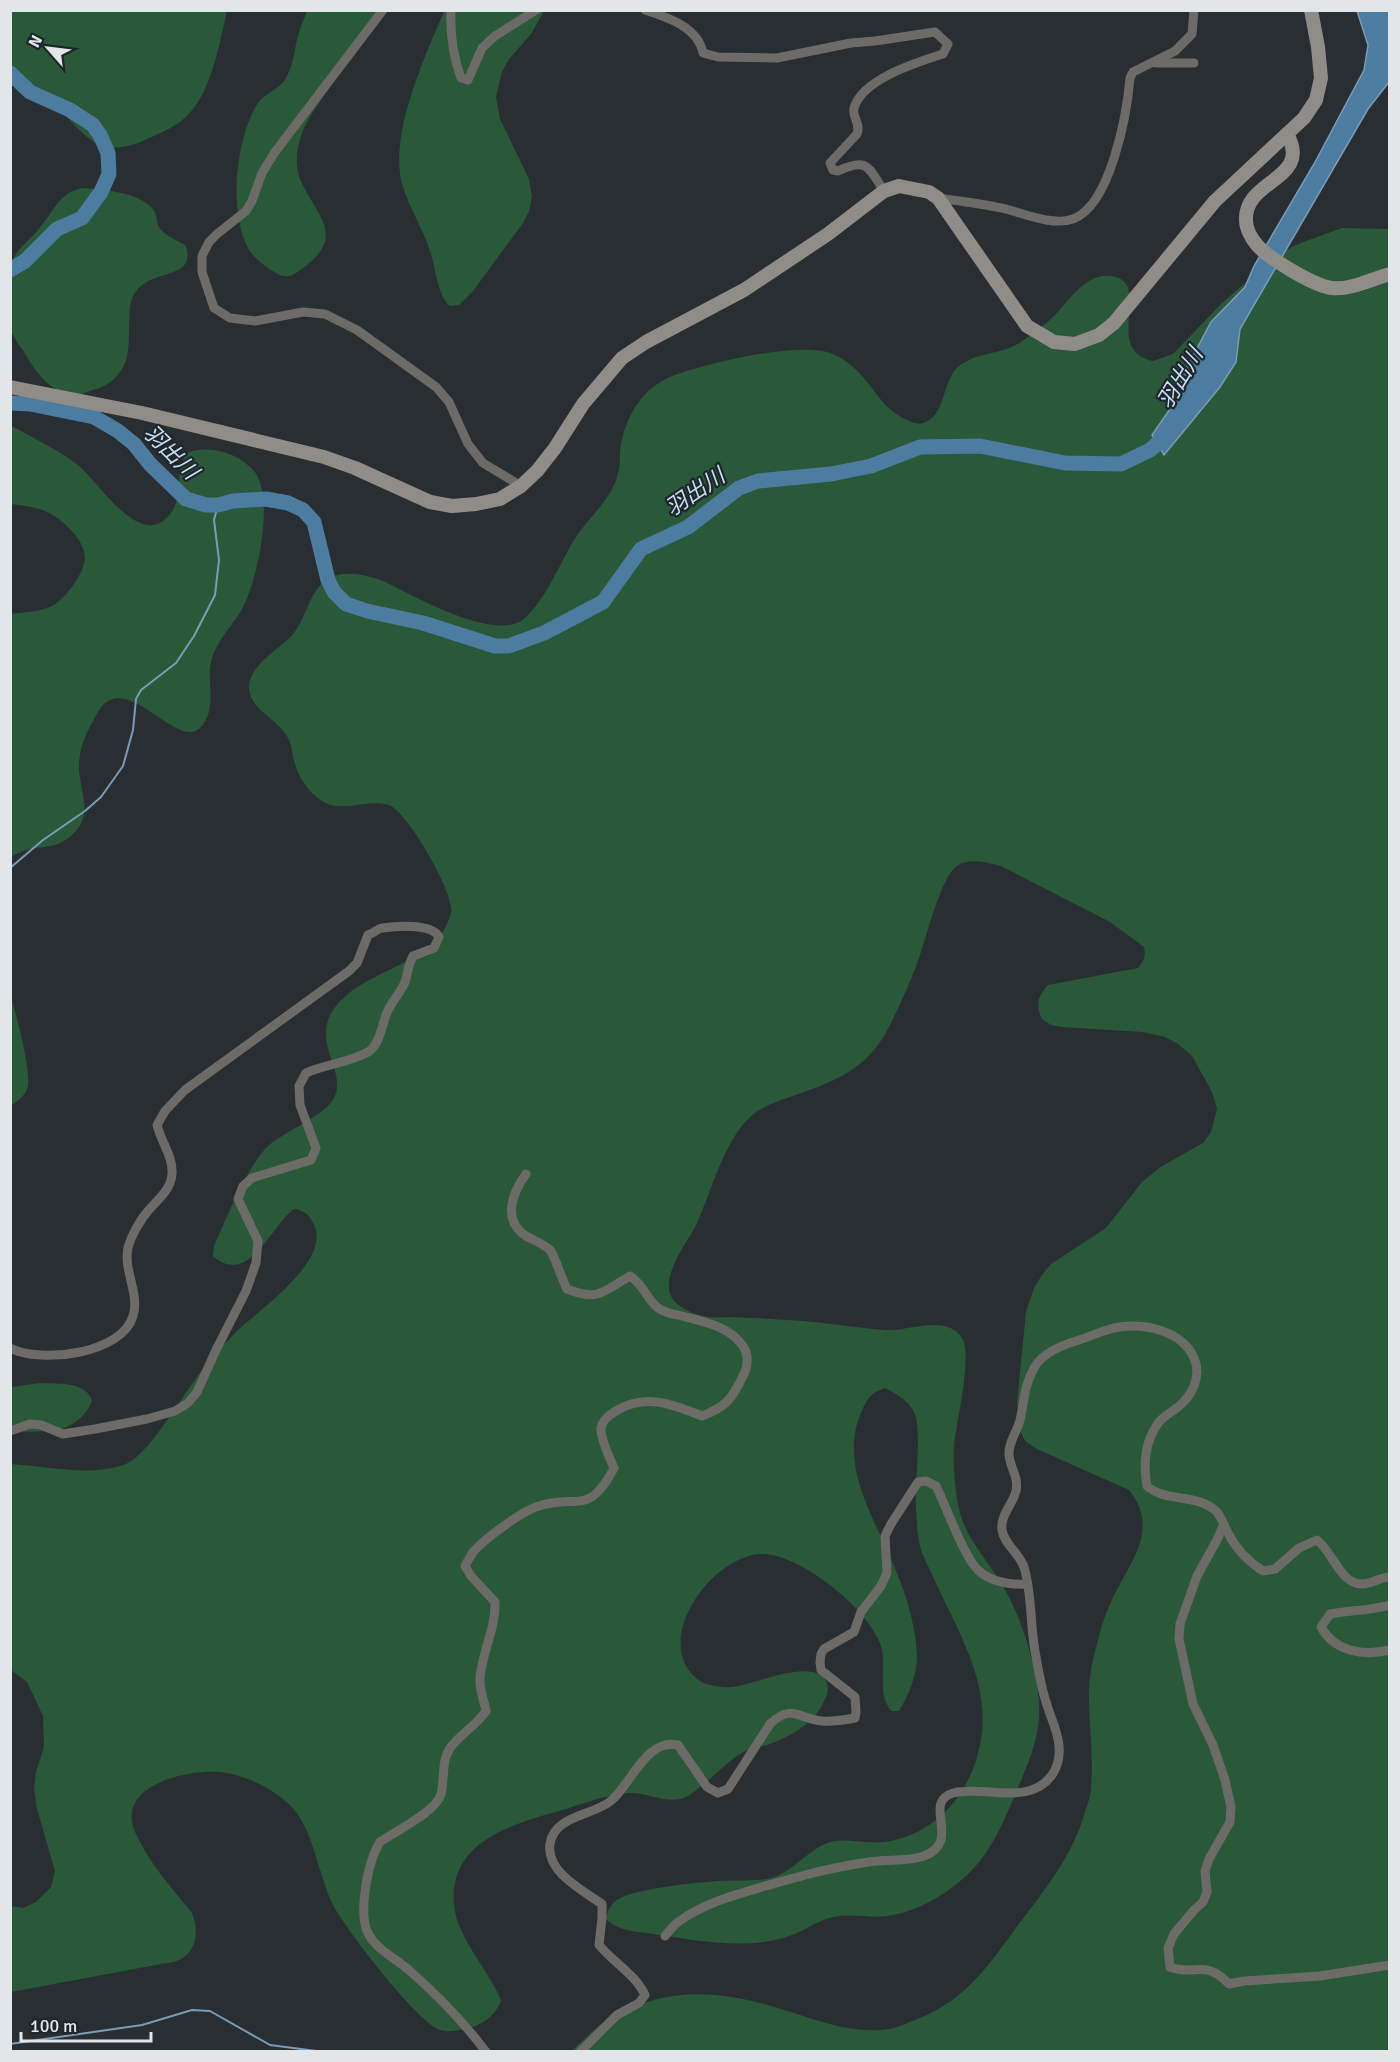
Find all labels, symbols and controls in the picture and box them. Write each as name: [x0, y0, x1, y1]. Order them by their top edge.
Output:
north arrow: [18, 18, 78, 78]
text: N: [24, 32, 47, 51]
water label: 羽出川: [1151, 341, 1210, 413]
water label: 羽出川: [138, 419, 205, 486]
water label: 羽出川: [660, 461, 732, 522]
scale bar: [21, 2005, 152, 2043]
text: 100 m: [30, 2015, 77, 2037]

